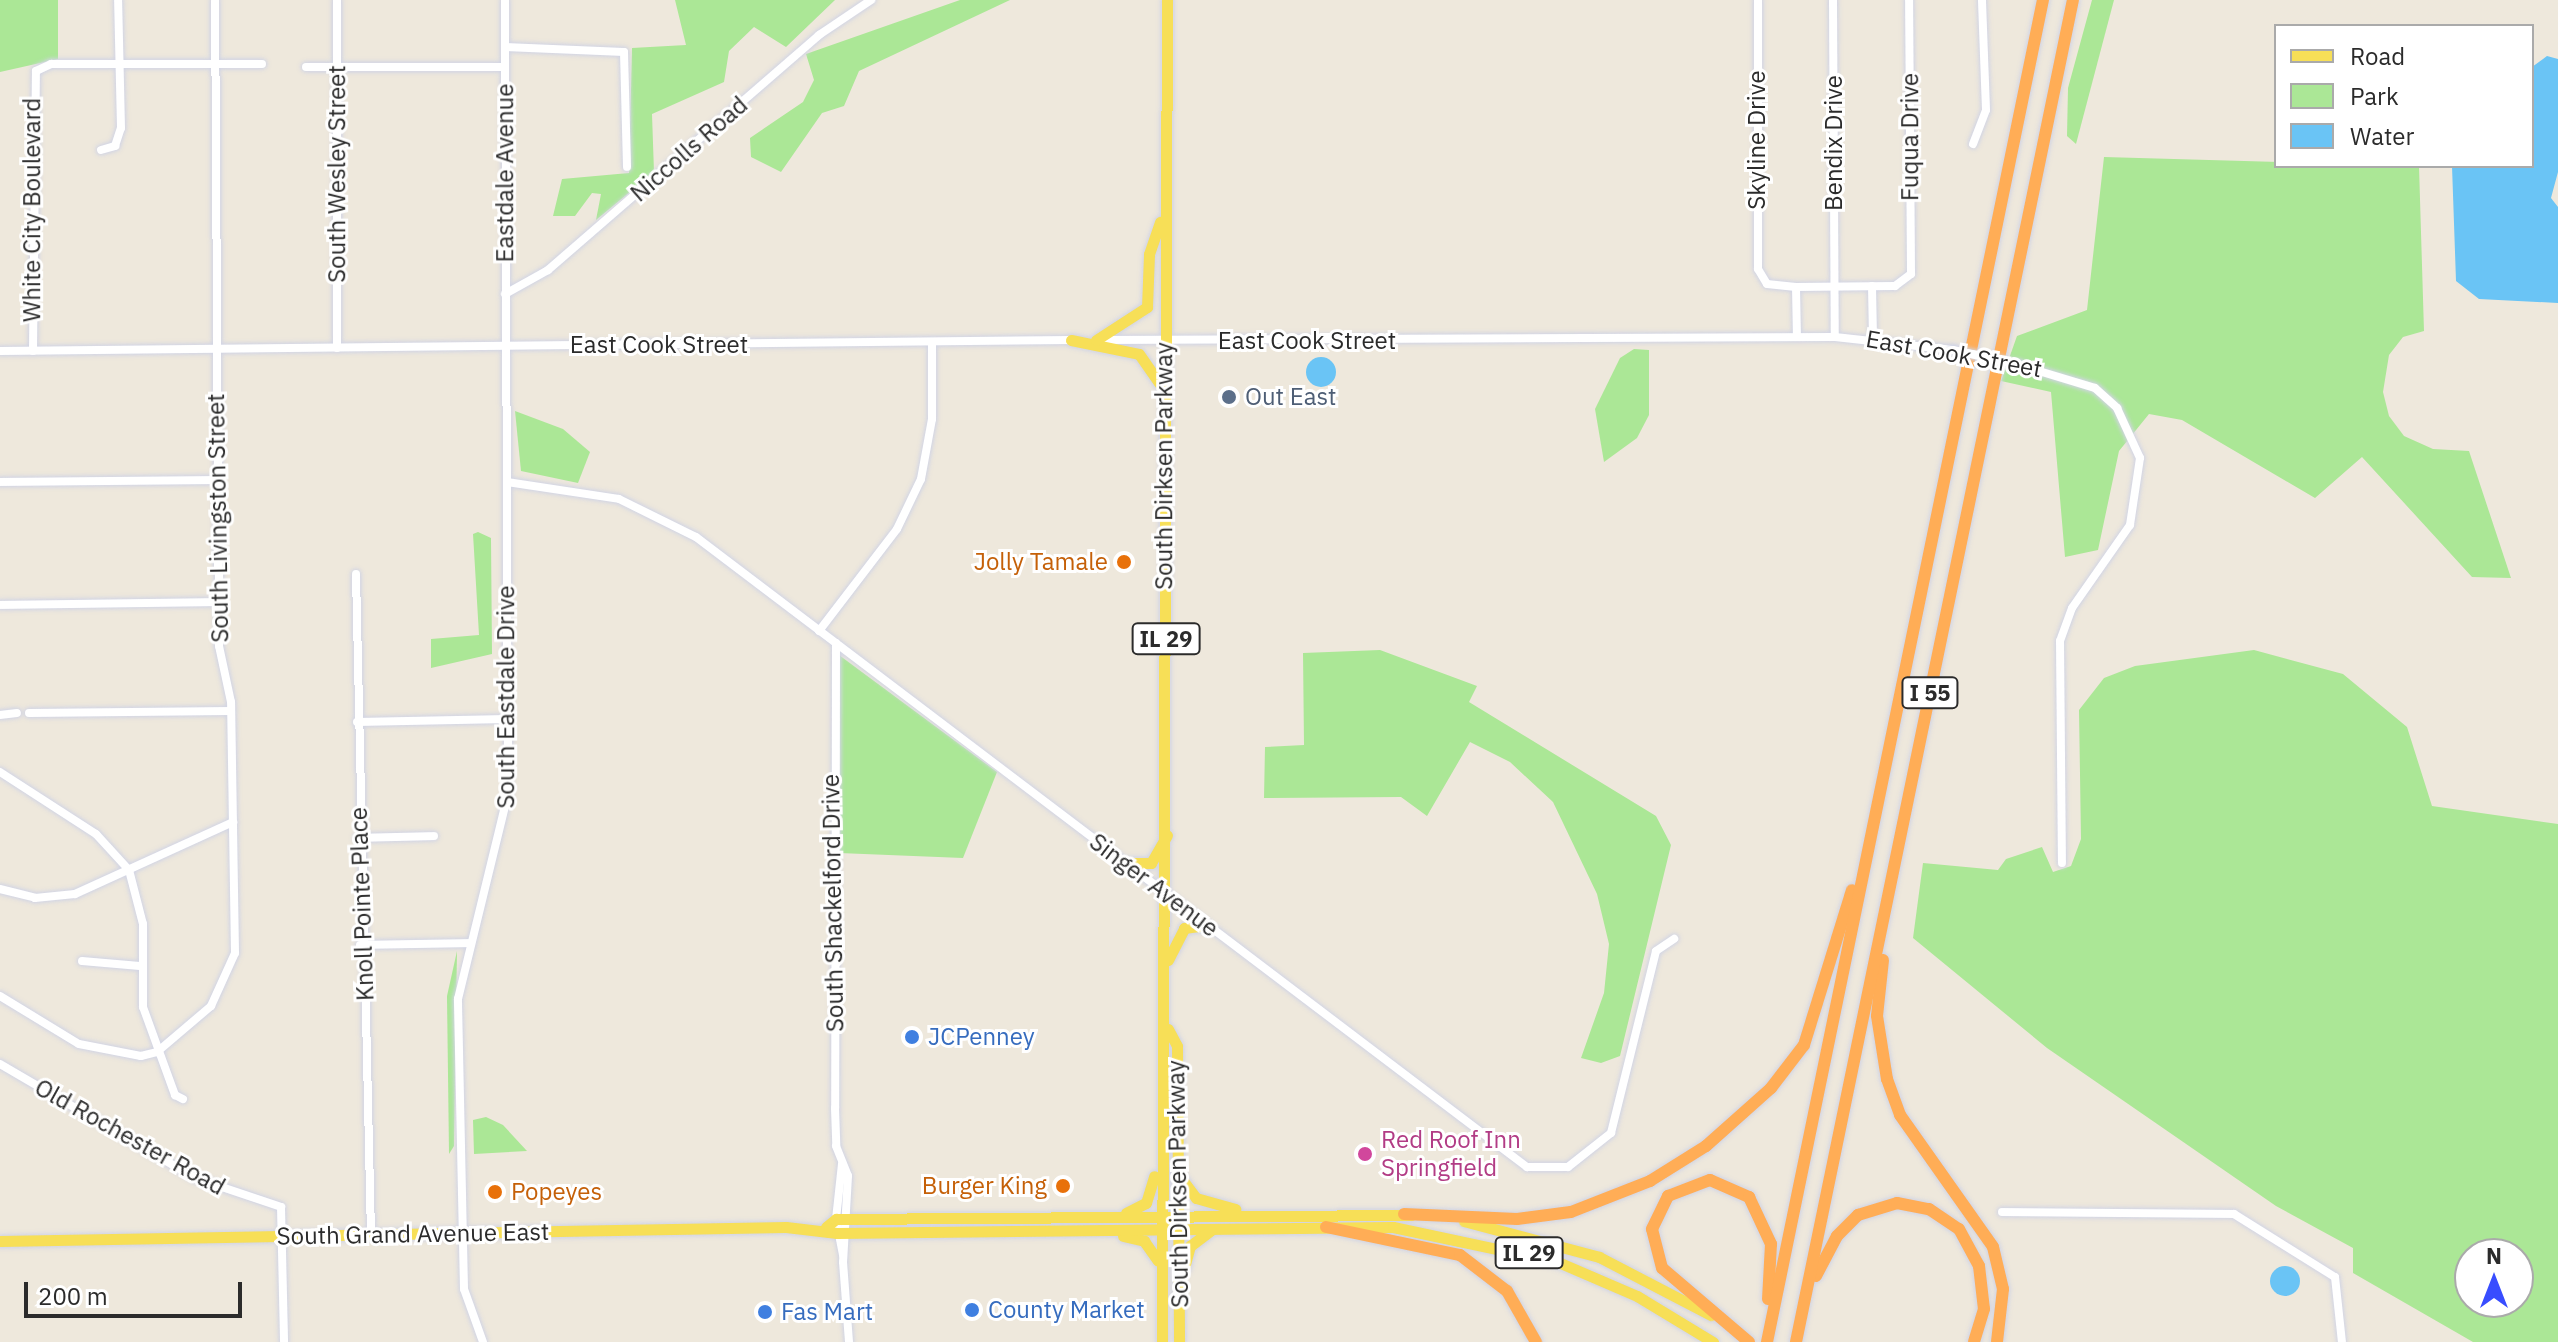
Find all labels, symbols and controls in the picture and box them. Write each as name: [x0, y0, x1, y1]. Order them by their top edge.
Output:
legend: [2274, 24, 2534, 168]
text: Road: [2350, 40, 2405, 72]
street label: South Wesley Street: [323, 65, 351, 283]
street label: Skyline Drive: [1743, 70, 1771, 210]
street label: Fuqua Drive: [1896, 73, 1924, 201]
street label: Bendix Drive: [1820, 75, 1848, 211]
text: Park: [2350, 80, 2399, 112]
street label: Eastdale Avenue: [491, 84, 519, 262]
street label: Niccolls Road: [625, 90, 753, 208]
street label: White City Boulevard: [18, 98, 46, 322]
text: Water: [2350, 120, 2414, 152]
street label: East Cook Street: [1864, 324, 2044, 384]
street label: East Cook Street: [1218, 327, 1396, 355]
street label: East Cook Street: [570, 331, 748, 359]
street label: South Dirksen Parkway: [1150, 342, 1178, 590]
place label: Out East: [1245, 383, 1336, 411]
marker: Out East: [1220, 388, 1238, 406]
street label: South Livingston Street: [201, 393, 235, 643]
place label: Jolly Tamale: [974, 548, 1108, 576]
marker: Jolly Tamale: [1115, 553, 1133, 571]
street label: South Eastdale Drive: [492, 585, 520, 809]
road number: IL 29: [1130, 621, 1202, 657]
road number: I 55: [1900, 675, 1960, 711]
street label: South Shackelford Drive: [816, 774, 850, 1032]
street label: Knoll Pointe Place: [344, 807, 380, 1001]
street label: Singer Avenue: [1084, 827, 1224, 943]
place label: JCPenney: [928, 1023, 1035, 1051]
marker: JCPenney: [903, 1028, 921, 1046]
street label: South Dirksen Parkway: [1161, 1060, 1195, 1308]
street label: Old Rochester Road: [30, 1073, 230, 1201]
place label: Red Roof Inn Springfield: [1381, 1126, 1521, 1182]
marker: Red Roof Inn Springfield: [1356, 1145, 1374, 1163]
place label: Burger King: [922, 1172, 1047, 1200]
marker: Burger King: [1054, 1177, 1072, 1195]
place label: Popeyes: [511, 1178, 602, 1206]
marker: Popeyes: [486, 1183, 504, 1201]
street label: South Grand Avenue East: [276, 1217, 550, 1251]
road number: IL 29: [1493, 1235, 1565, 1271]
north arrow: [2454, 1238, 2534, 1318]
text: N: [2486, 1241, 2502, 1270]
scale bar: [28, 1266, 246, 1316]
text: 200 m: [38, 1280, 108, 1312]
place label: County Market: [988, 1296, 1145, 1324]
place label: Fas Mart: [781, 1298, 873, 1326]
marker: County Market: [963, 1301, 981, 1319]
marker: Fas Mart: [756, 1303, 774, 1321]

